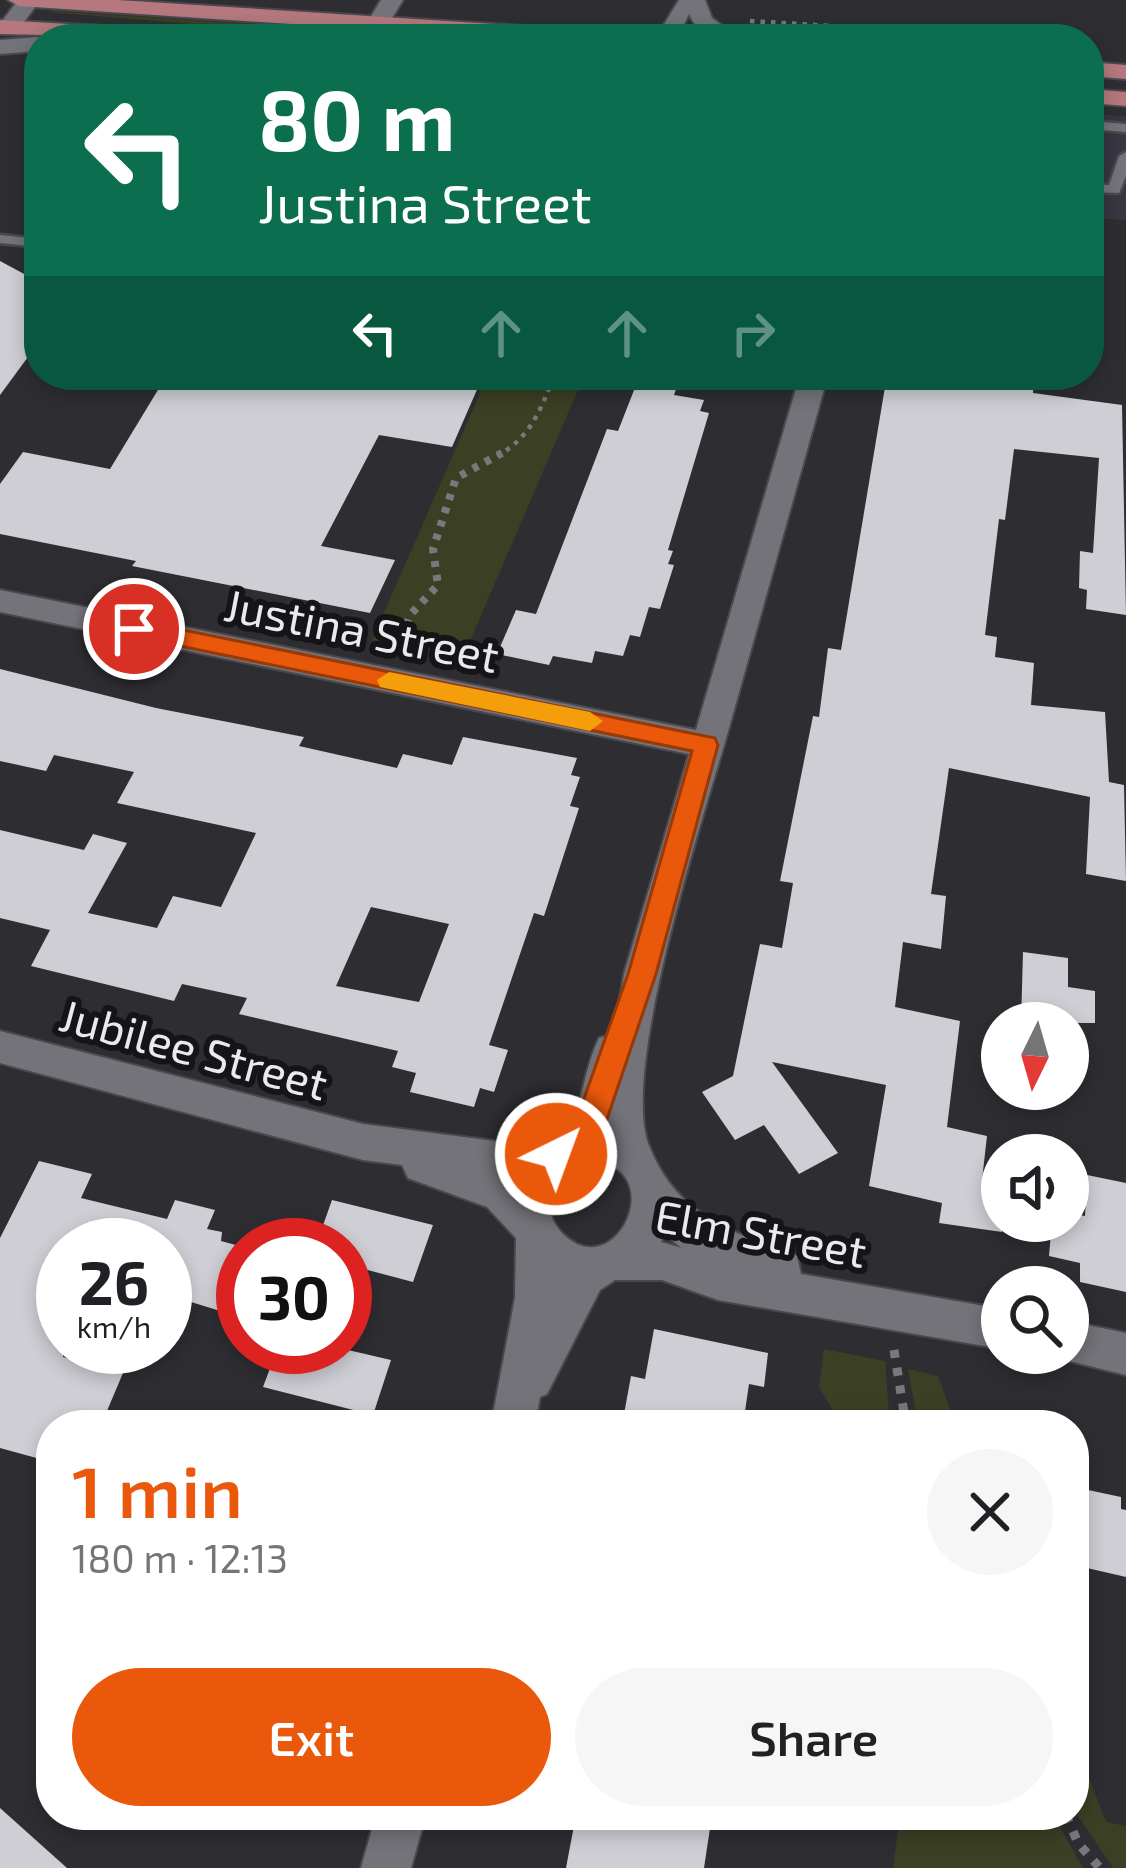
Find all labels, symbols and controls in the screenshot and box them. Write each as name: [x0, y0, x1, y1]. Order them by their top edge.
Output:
text: 80 m: [258, 67, 455, 168]
icon: left: [60, 72, 216, 228]
text: Justina Street: [258, 169, 592, 234]
icon: left: [342, 300, 408, 366]
icon: ahead: [468, 300, 534, 366]
icon: ahead: [594, 300, 660, 366]
icon: right: [720, 300, 786, 366]
street label: Justina Street: [220, 576, 504, 682]
pin: [83, 578, 185, 680]
icon: arrive: [101, 596, 167, 662]
street label: Jubilee Street: [54, 986, 334, 1110]
north arrow: [981, 1002, 1089, 1110]
map controls: [981, 1002, 1089, 1374]
position arrow: [493, 1091, 619, 1217]
button: sound: [981, 1134, 1089, 1242]
street label: Elm Street: [651, 1187, 871, 1277]
speed limit sign: 30: [216, 1218, 372, 1374]
text: 26: [79, 1245, 149, 1317]
button: search: [981, 1266, 1089, 1374]
text: km/h: [77, 1308, 151, 1344]
text: 1 min: [72, 1446, 243, 1532]
button: close: [927, 1449, 1053, 1575]
text: 180 m · 12:13: [72, 1534, 288, 1581]
button: Exit: [72, 1668, 551, 1806]
button: Share: [575, 1668, 1053, 1806]

